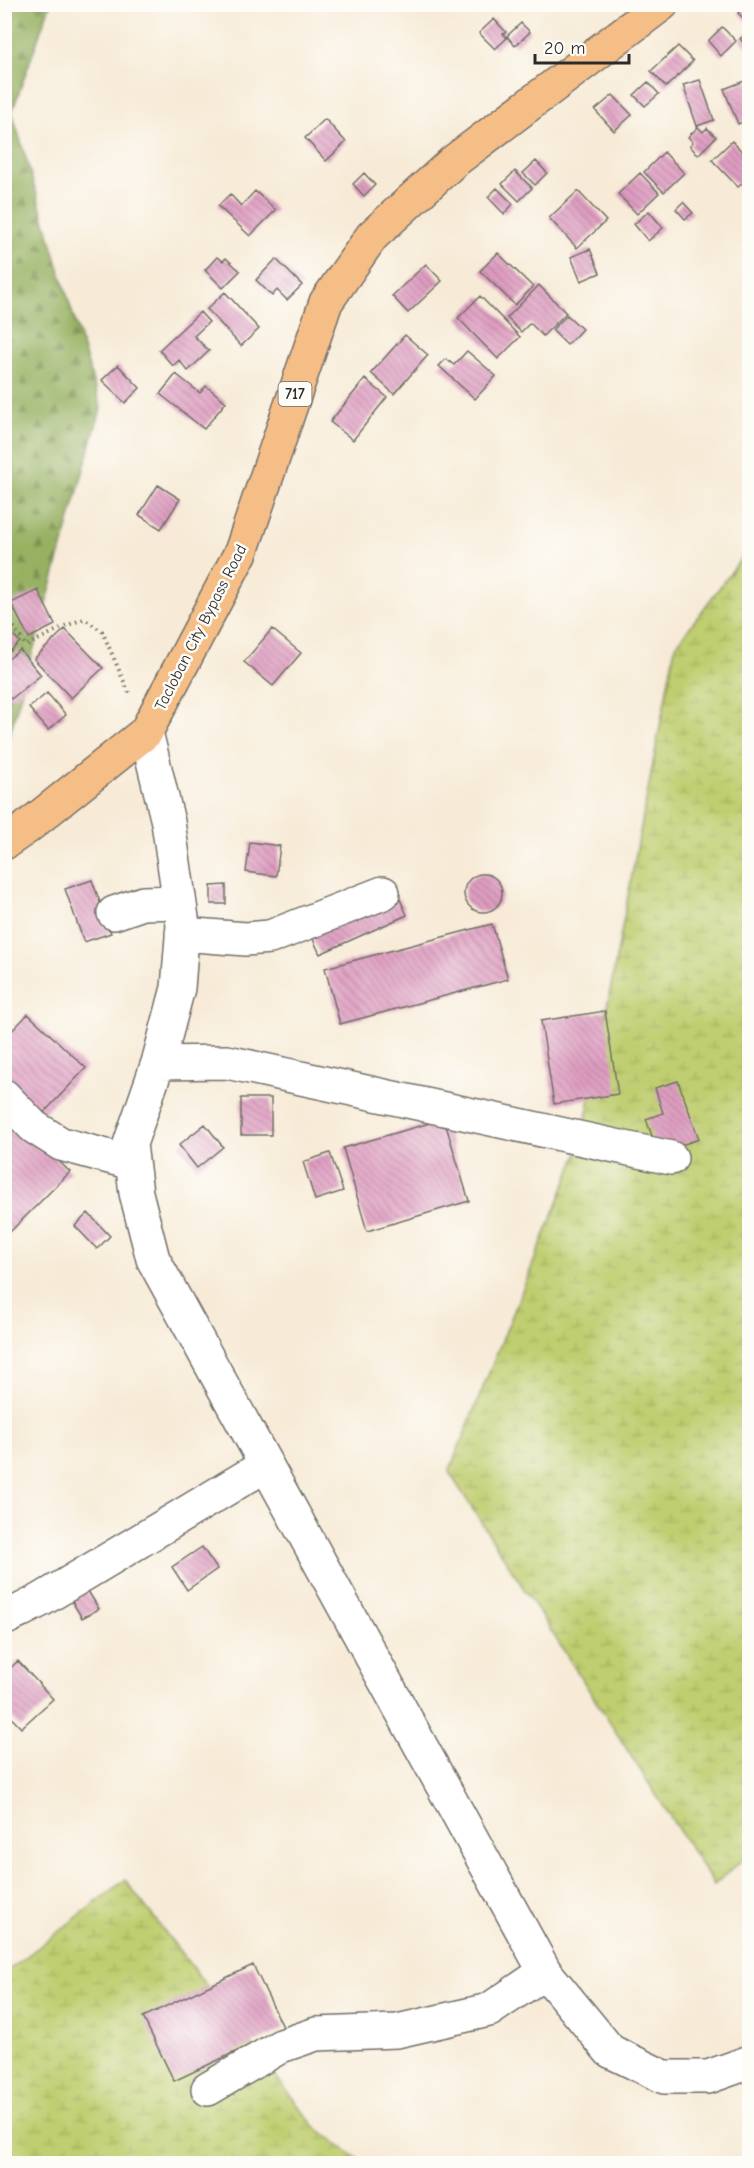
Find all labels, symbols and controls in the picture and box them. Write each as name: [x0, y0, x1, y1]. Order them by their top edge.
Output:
scale bar: [535, 27, 630, 65]
text: 20 m: [544, 38, 585, 59]
road number: 717: [278, 382, 312, 406]
street label: Tacloban City Bypass Road: [151, 542, 251, 713]

